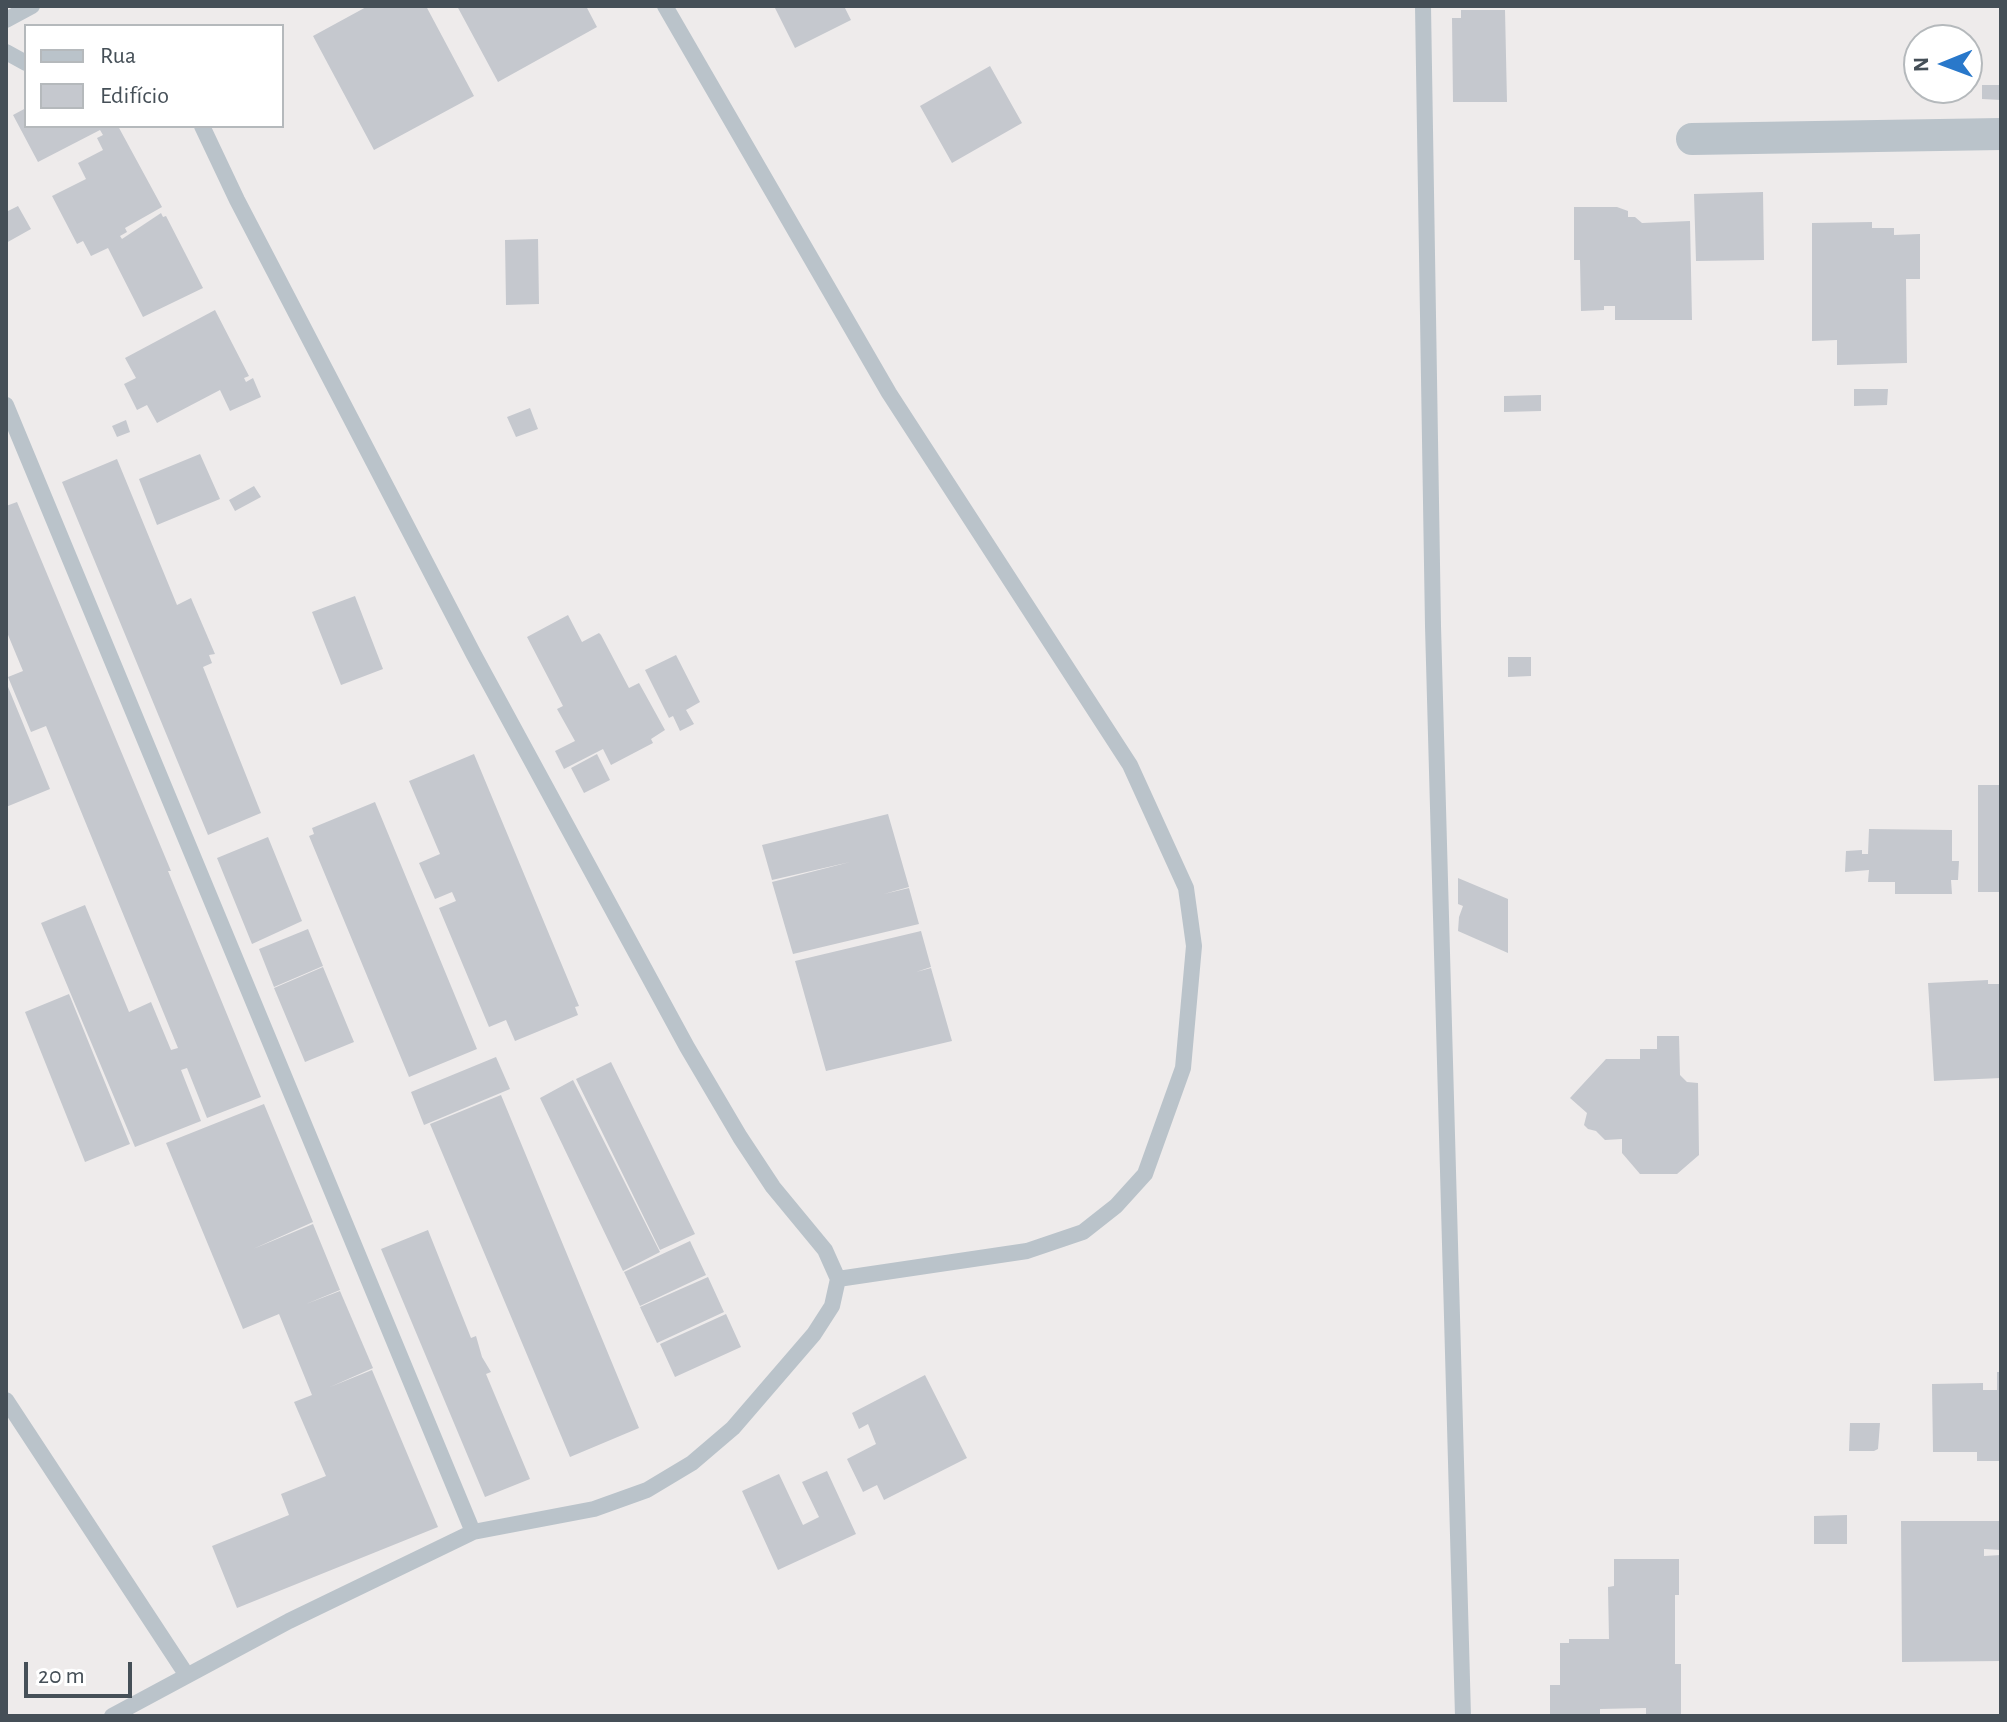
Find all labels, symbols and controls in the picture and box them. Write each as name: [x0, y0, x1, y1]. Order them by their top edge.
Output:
legend: [24, 24, 284, 128]
north arrow: [1903, 24, 1983, 104]
text: Rua: [100, 44, 136, 68]
text: N: [1910, 57, 1932, 72]
text: Edifício: [100, 84, 169, 108]
scale bar: [28, 1646, 136, 1696]
text: 20 m: [38, 1664, 85, 1688]

